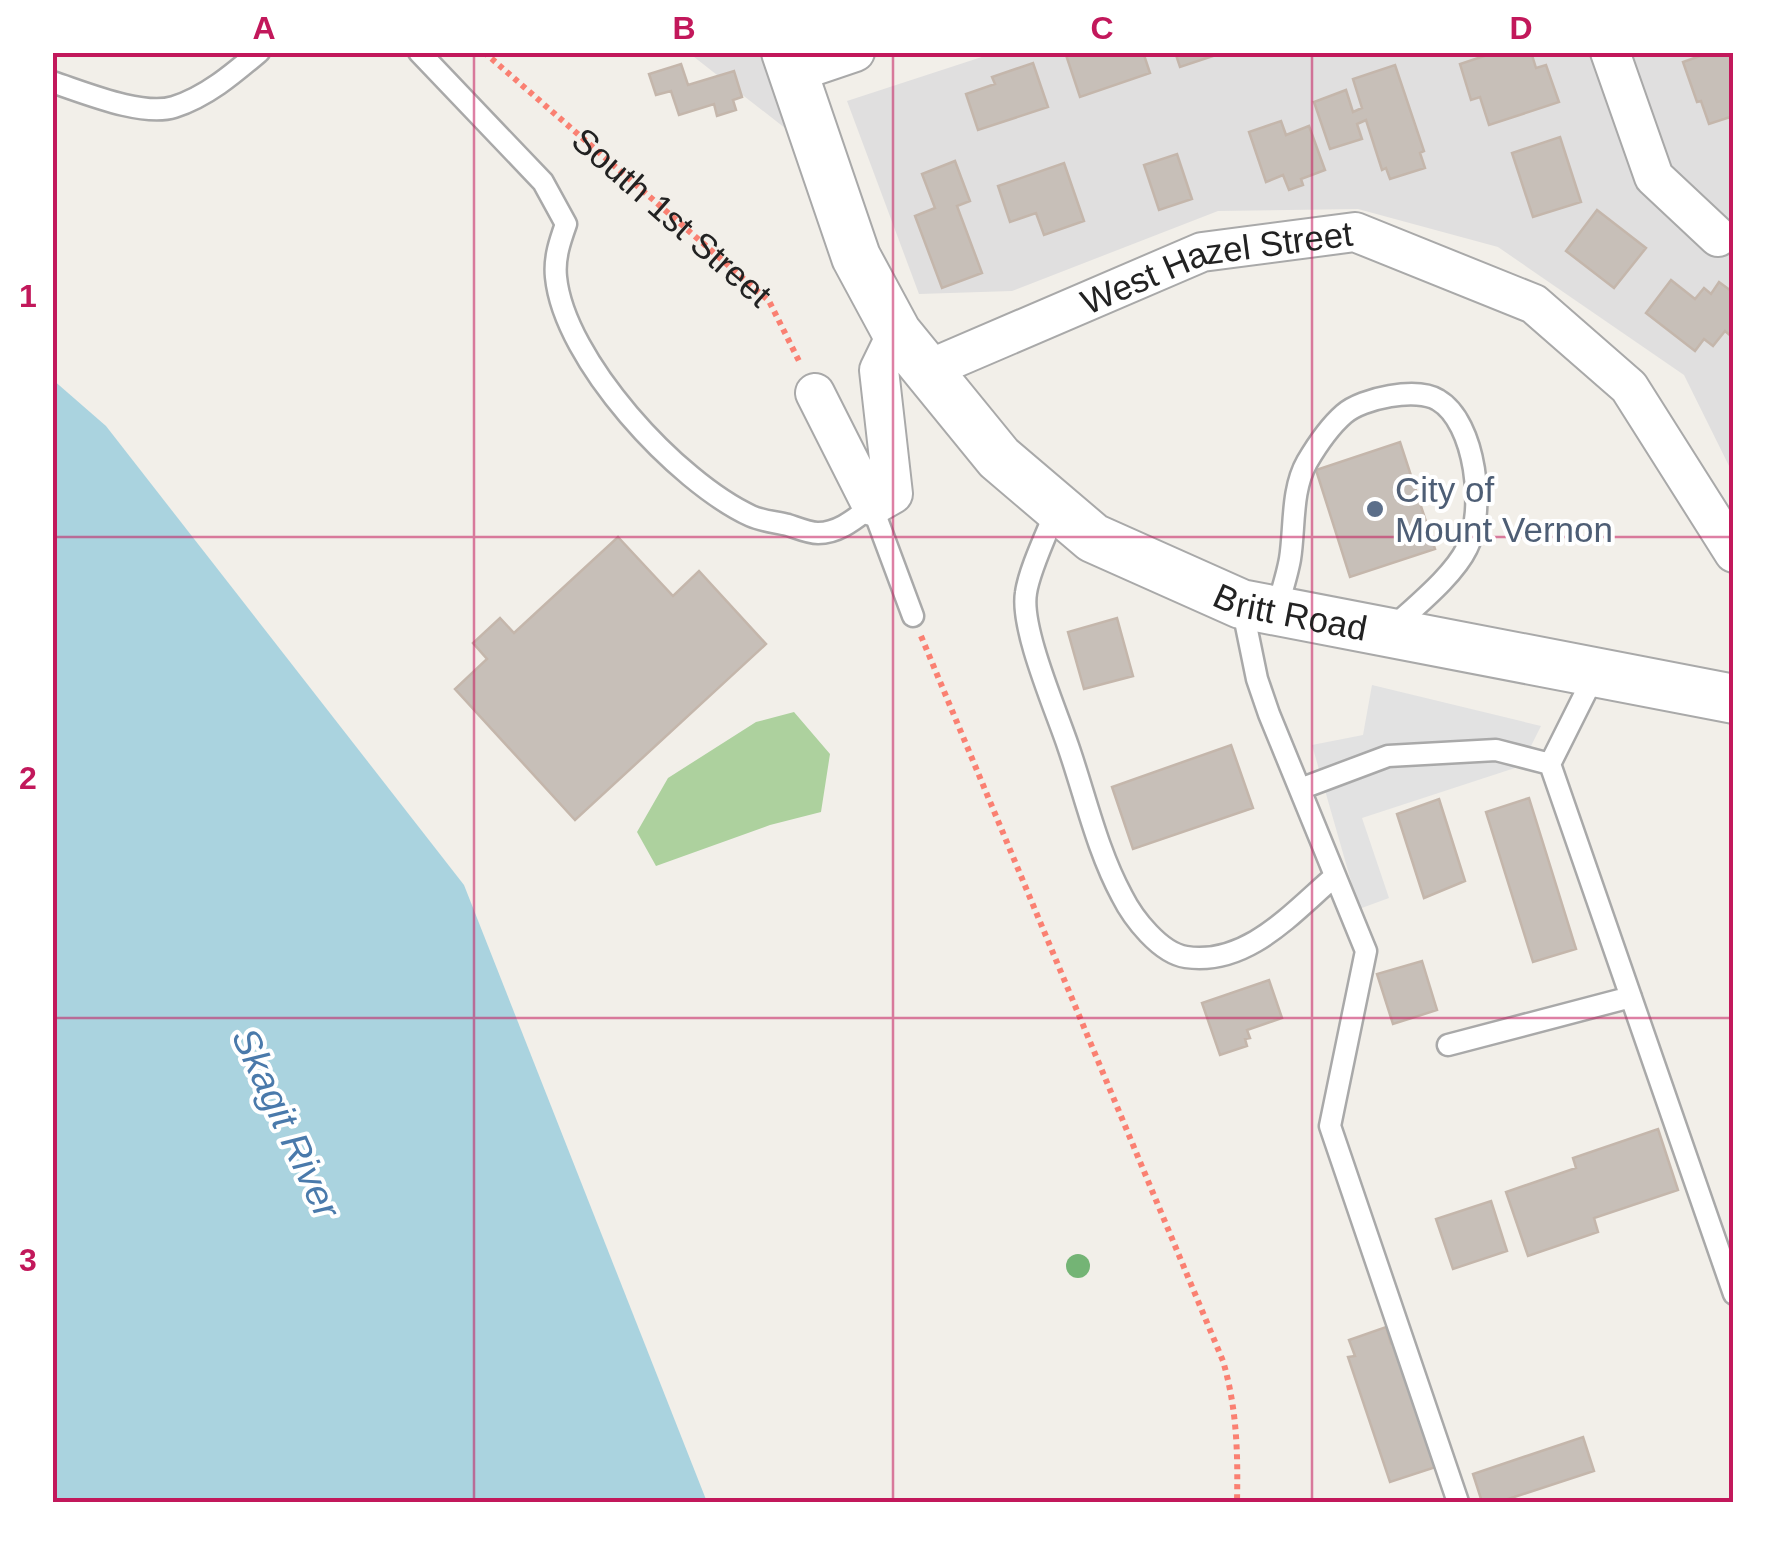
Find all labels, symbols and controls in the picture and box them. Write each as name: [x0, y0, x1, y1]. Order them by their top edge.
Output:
text: A: [252, 10, 276, 46]
text: B: [672, 10, 696, 46]
text: C: [1090, 10, 1114, 46]
text: D: [1509, 10, 1533, 46]
street label: South 1st Street: [565, 119, 780, 314]
street label: West Hazel Street: [1075, 213, 1355, 321]
text: 1: [19, 278, 37, 314]
place label: City of Mount Vernon: [1395, 470, 1613, 549]
marker: City of Mount Vernon: [1364, 498, 1386, 520]
street label: Britt Road: [1208, 575, 1370, 647]
text: 2: [19, 760, 37, 796]
water label: Skagit River: [224, 1021, 349, 1226]
text: 3: [19, 1242, 37, 1278]

